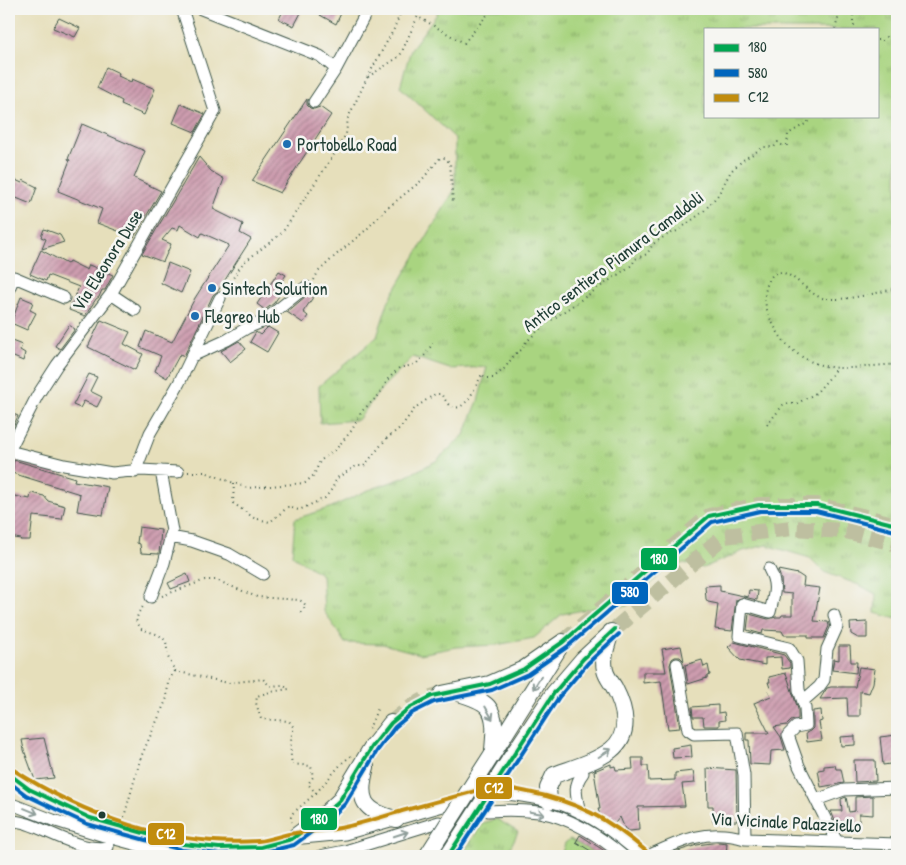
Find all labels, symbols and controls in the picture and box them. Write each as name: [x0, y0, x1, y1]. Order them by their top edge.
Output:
legend: [704, 28, 878, 118]
text: 180: [748, 36, 767, 57]
text: 580: [748, 62, 768, 83]
text: C12: [748, 86, 769, 107]
place label: Portobello Road: [297, 132, 397, 157]
marker: Portobello Road: [281, 138, 293, 150]
street label: Antico sentiero Pianura Camaldoli: [517, 185, 709, 337]
street label: Via Eleonora Duse: [66, 204, 148, 316]
place label: Sintech Solution: [222, 276, 328, 301]
marker: Sintech Solution: [206, 282, 218, 294]
place label: Flegreo Hub: [204, 304, 280, 329]
marker: Flegreo Hub: [189, 310, 201, 322]
line badge: 180: [640, 547, 678, 571]
text: 180: [650, 549, 668, 568]
line badge: 580: [611, 581, 649, 605]
text: 580: [621, 582, 640, 601]
one-way arrow: [531, 676, 542, 690]
one-way arrow: [484, 705, 494, 720]
one-way arrow: [598, 747, 612, 757]
line badge: C12: [475, 776, 513, 800]
text: C12: [484, 778, 504, 797]
street label: Via Vicinale Palazziello: [710, 806, 862, 838]
one-way arrow: [23, 807, 38, 816]
line badge: 180: [300, 807, 338, 831]
one-way arrow: [529, 808, 545, 818]
text: 180: [310, 809, 328, 828]
unlabelled marker: [97, 810, 107, 820]
line badge: C12: [147, 822, 185, 846]
text: C12: [156, 824, 176, 843]
one-way arrow: [393, 829, 408, 838]

